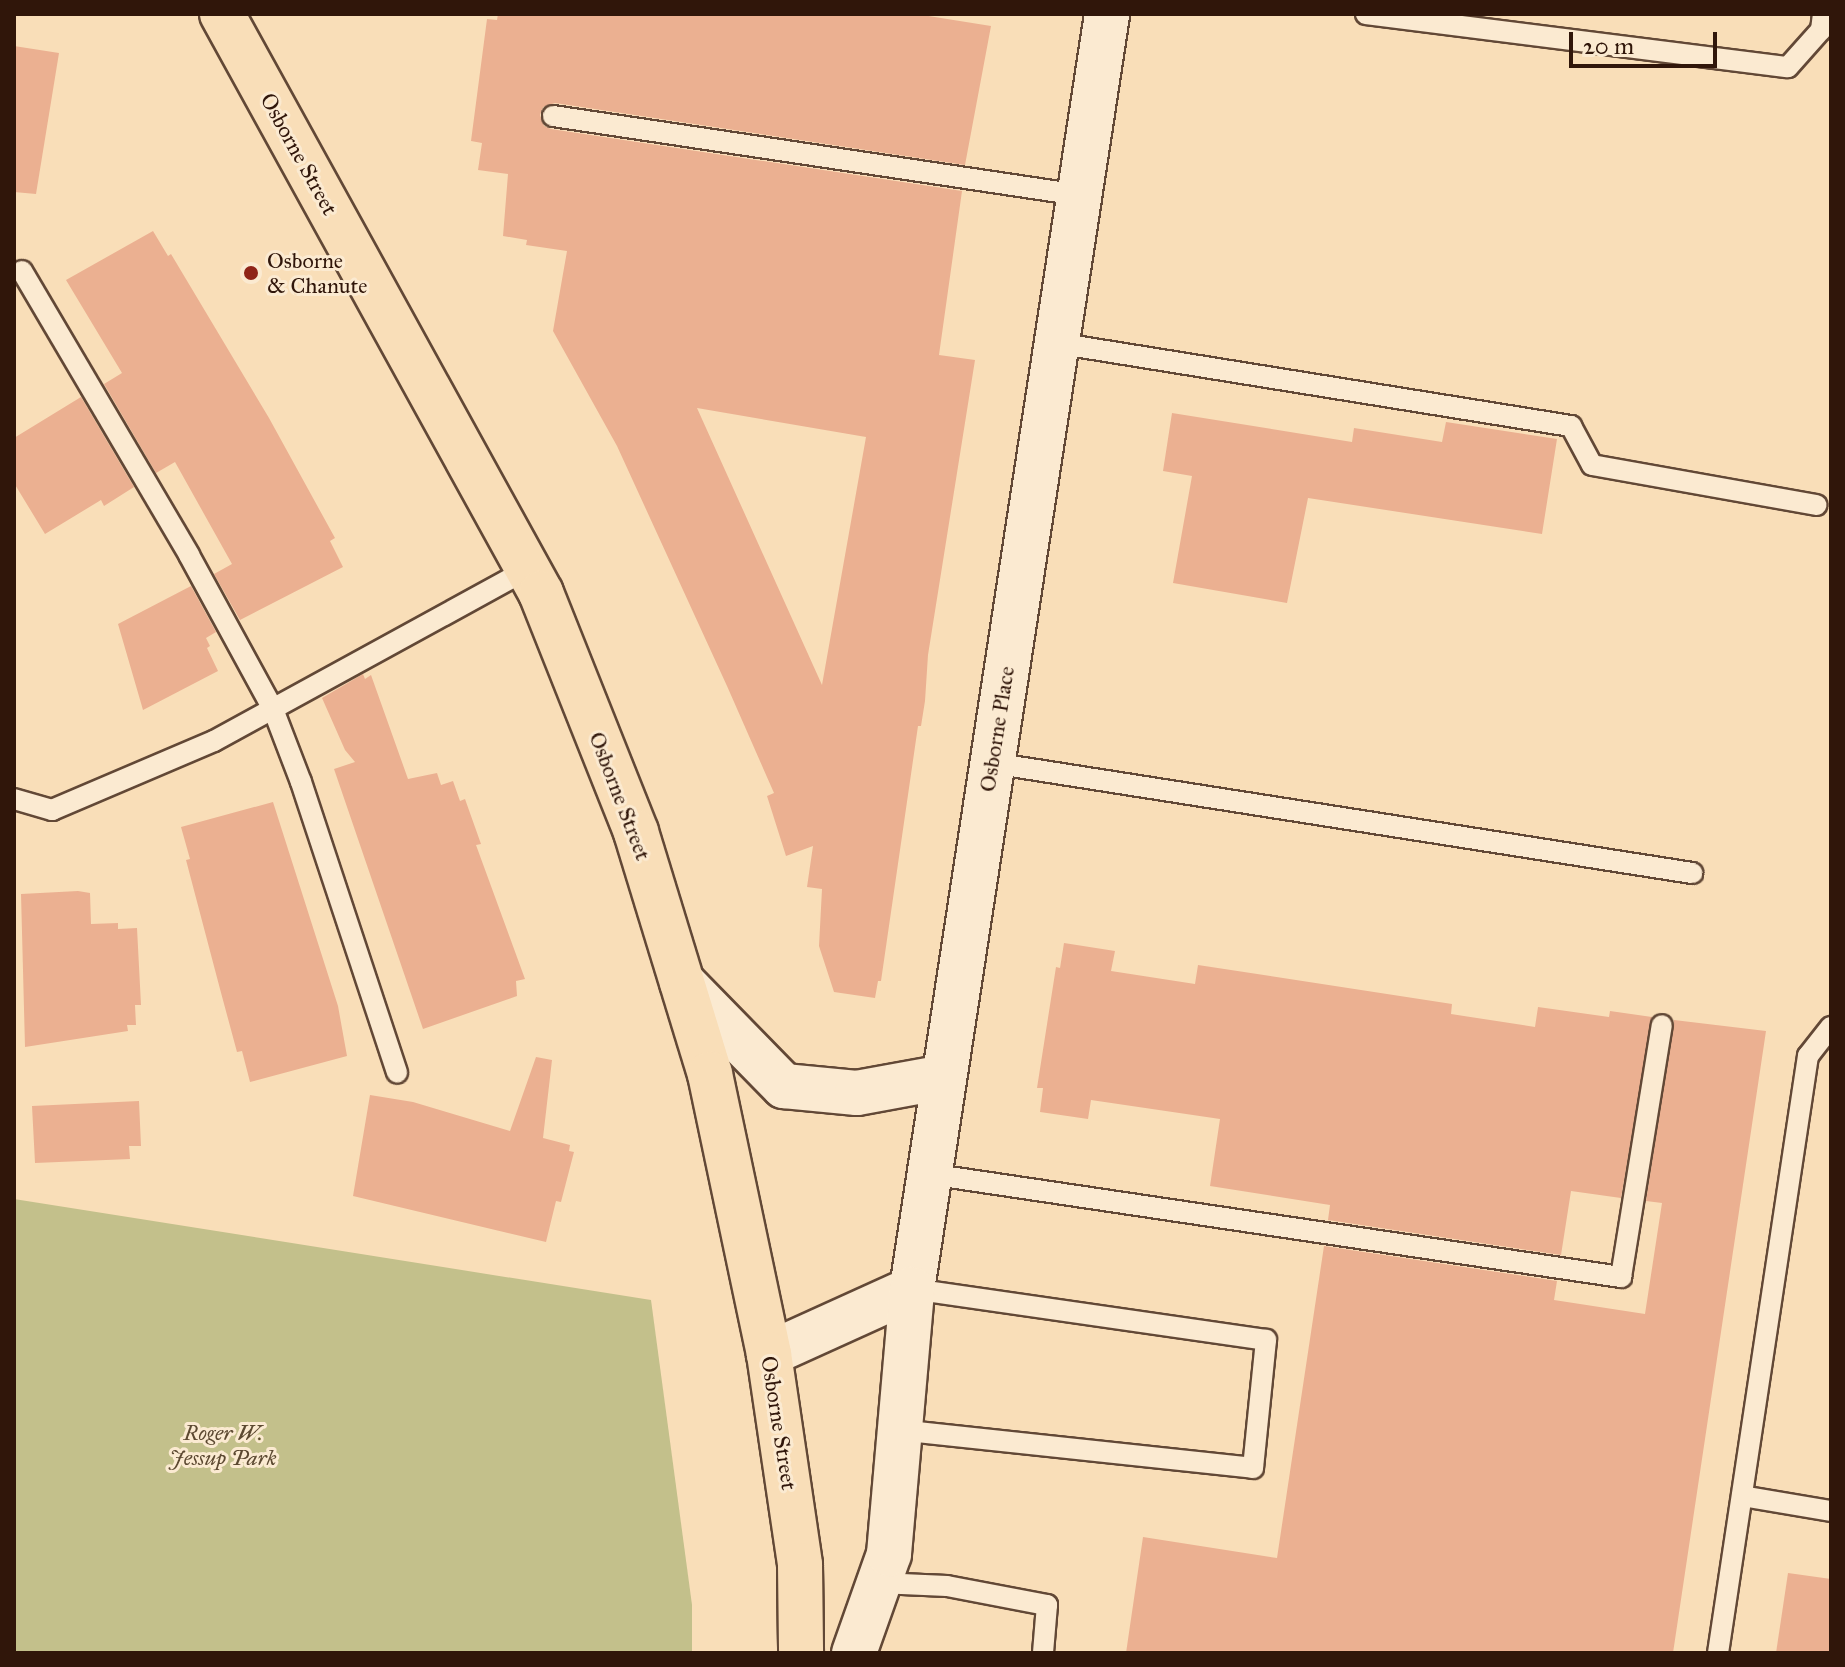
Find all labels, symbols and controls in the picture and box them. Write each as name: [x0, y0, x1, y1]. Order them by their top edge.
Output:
scale bar: [1573, 16, 1721, 66]
text: 20 m: [1583, 31, 1634, 61]
street label: Osborne Street: [255, 88, 343, 220]
place label: Osborne & Chanute: [267, 247, 367, 298]
marker: Osborne & Chanute: [242, 264, 260, 282]
street label: Osborne Place: [974, 664, 1020, 794]
street label: Osborne Street: [583, 728, 657, 864]
street label: Osborne Street: [755, 1354, 803, 1492]
park label: Roger W. Jessup Park: [169, 1419, 277, 1470]

